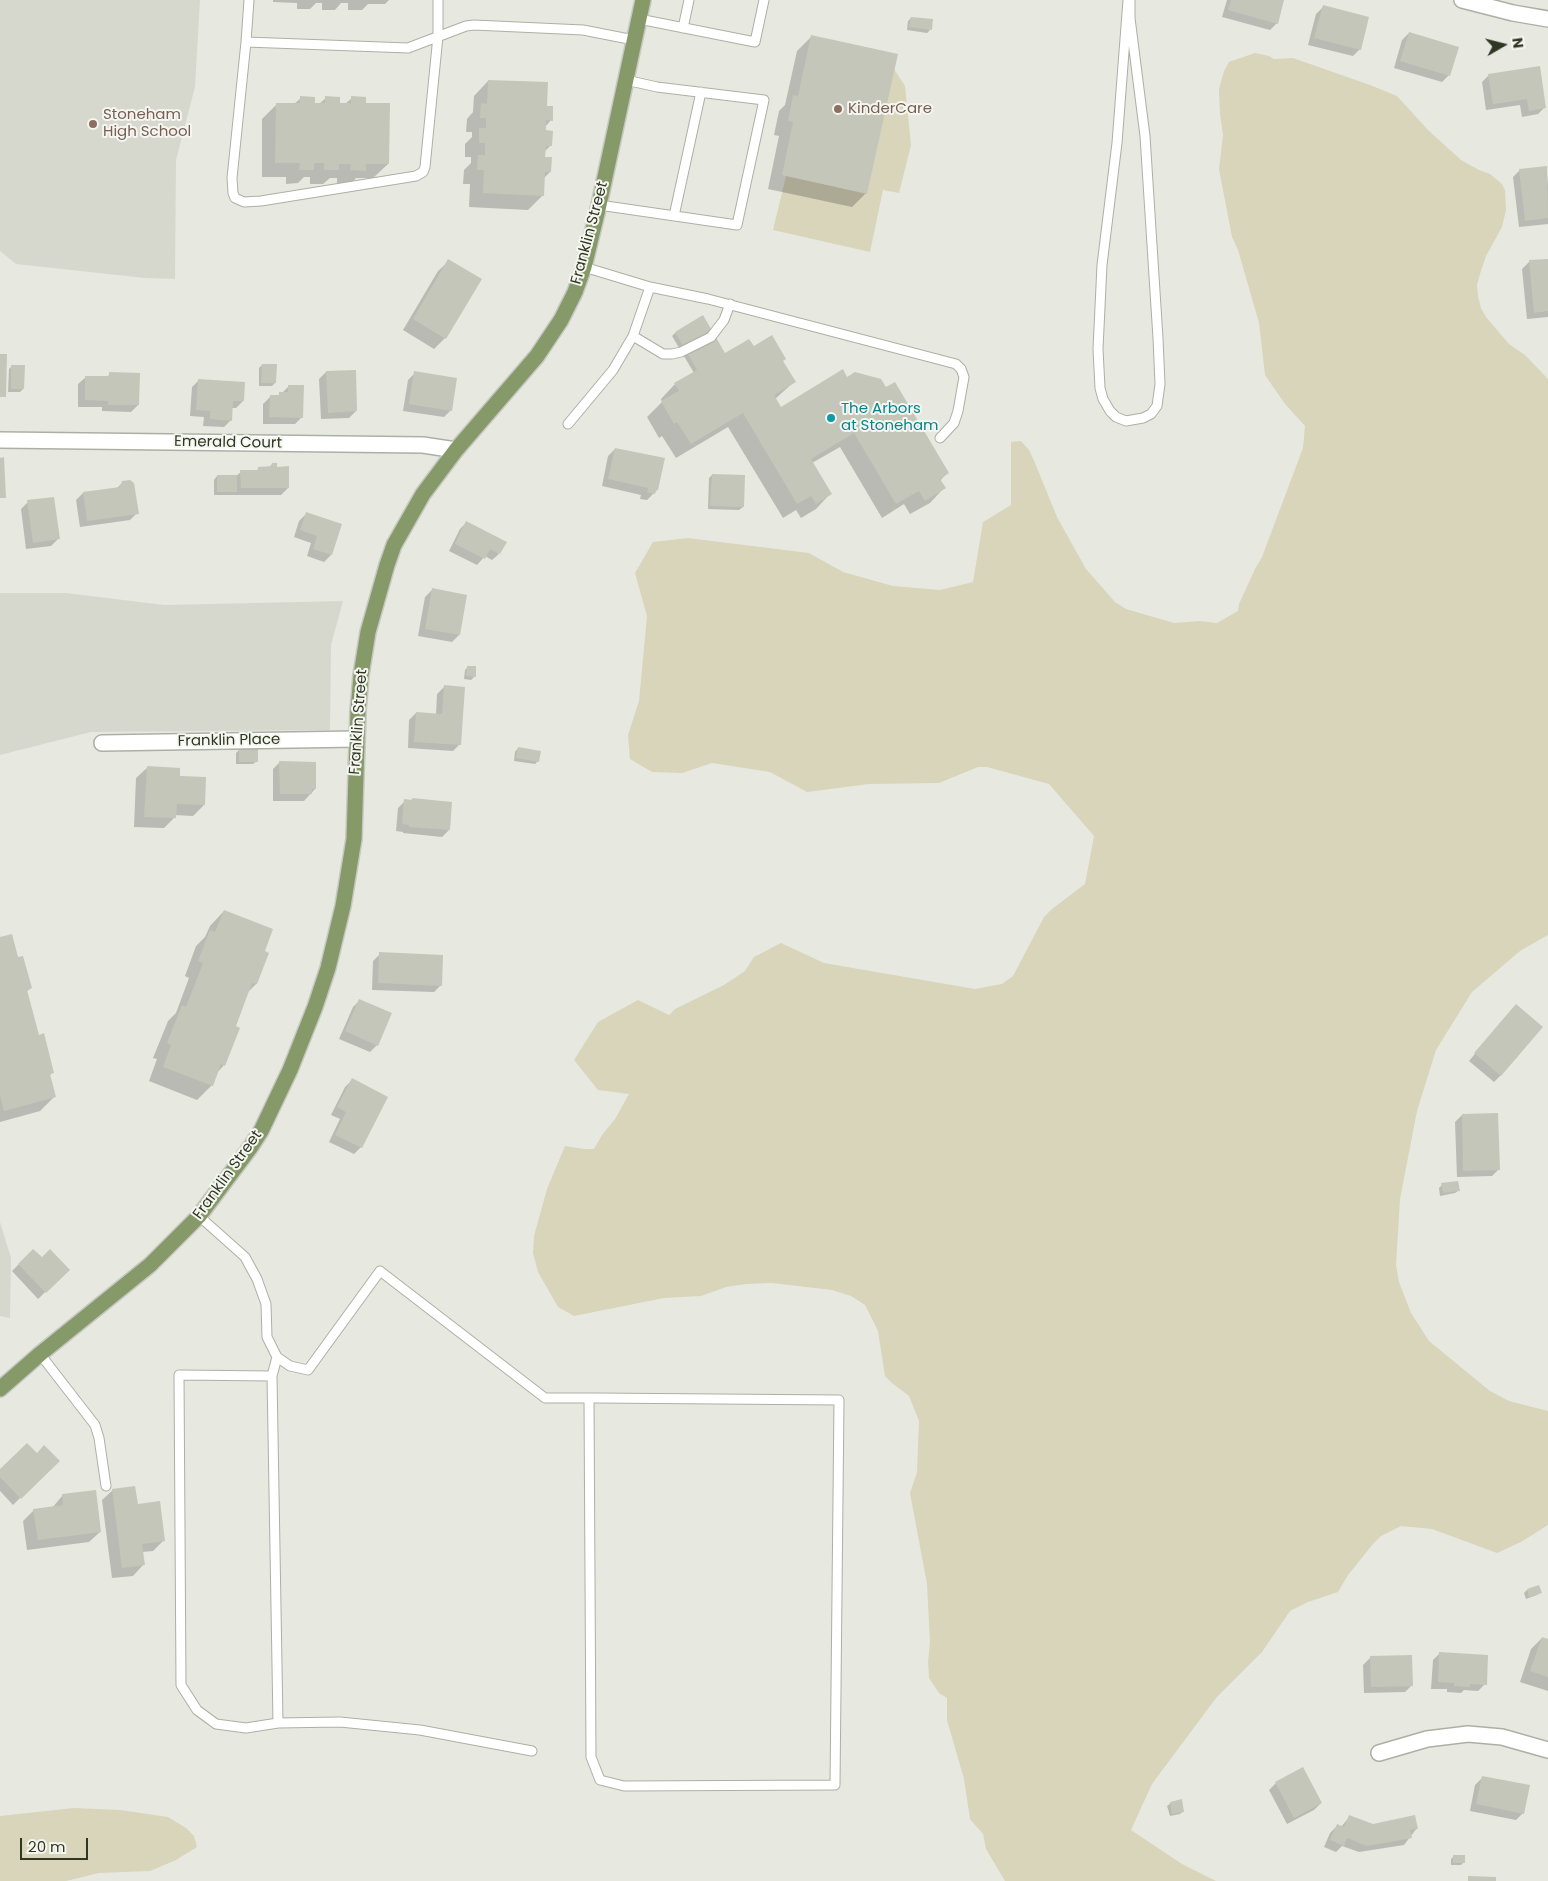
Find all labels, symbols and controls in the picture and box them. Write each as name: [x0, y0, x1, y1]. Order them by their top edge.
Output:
north arrow: [1478, 20, 1528, 70]
text: N: [1507, 36, 1528, 50]
place label: KinderCare: [848, 100, 932, 118]
marker: KinderCare: [832, 103, 844, 115]
place label: Stoneham High School: [103, 106, 191, 141]
marker: Stoneham High School: [87, 118, 99, 130]
street label: Franklin Street: [568, 180, 612, 286]
place label: The Arbors at Stoneham: [841, 400, 939, 435]
marker: The Arbors at Stoneham: [825, 412, 837, 424]
street label: Emerald Court: [174, 433, 282, 453]
street label: Franklin Street: [346, 669, 372, 775]
street label: Franklin Place: [178, 731, 280, 751]
street label: Franklin Street: [190, 1127, 266, 1223]
scale bar: [22, 1828, 90, 1860]
text: 20 m: [28, 1836, 66, 1857]

